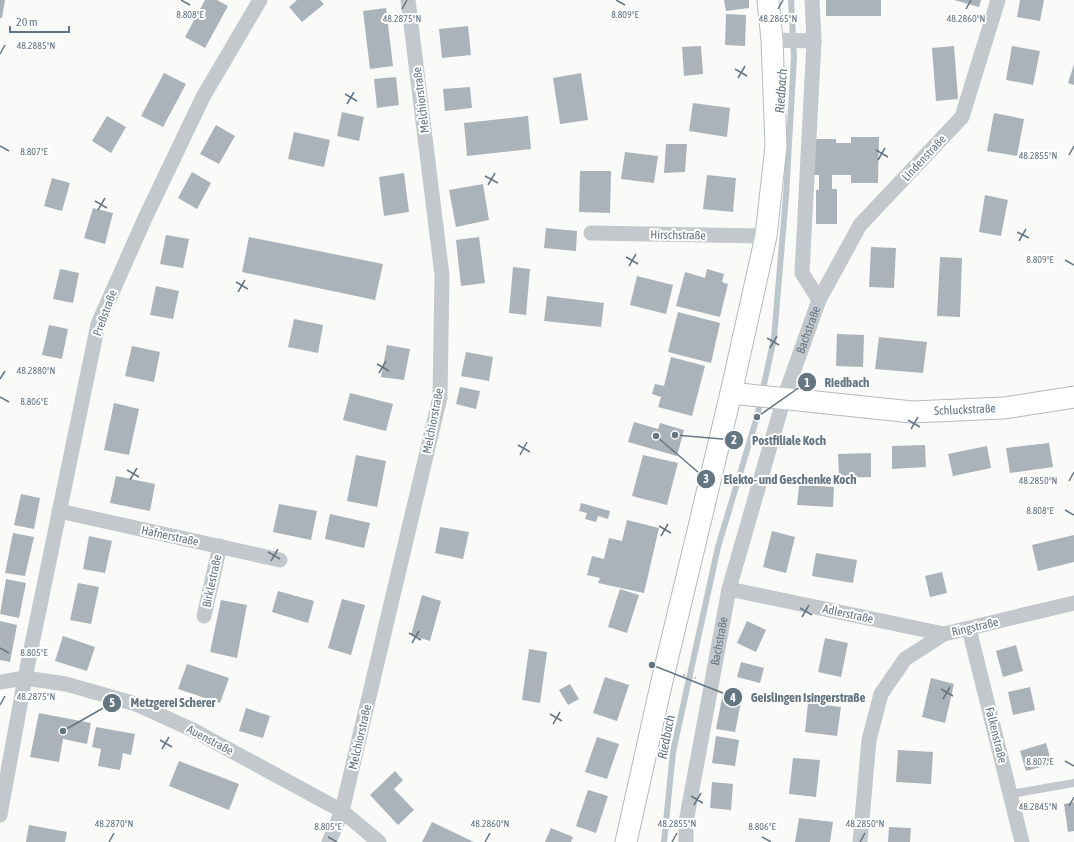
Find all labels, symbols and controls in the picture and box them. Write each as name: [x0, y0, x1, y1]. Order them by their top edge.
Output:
scale bar: [10, 8, 69, 34]
text: 8.808°E: [176, 9, 205, 20]
text: 8.809°E: [611, 9, 640, 20]
text: 48.2875°N: [383, 13, 421, 24]
text: 48.2865°N: [759, 13, 797, 24]
text: 48.2860°N: [947, 13, 985, 24]
text: 20 m: [16, 15, 38, 29]
text: 48.2885°N: [17, 40, 55, 51]
street label: Melchiorstraße: [410, 66, 432, 134]
water label: Riedbach: [772, 68, 790, 114]
street label: Lindenstraße: [899, 132, 949, 184]
text: 8.807°E: [20, 146, 49, 157]
text: 48.2855°N: [1019, 150, 1057, 161]
street label: Hirschstraße: [650, 228, 706, 242]
text: 8.809°E: [1026, 254, 1055, 265]
street label: Preßstraße: [90, 288, 120, 338]
street label: Bachstraße: [793, 304, 823, 355]
text: 48.2880°N: [17, 365, 55, 376]
callout: Riedbach: [797, 370, 878, 395]
text: Riedbach: [825, 375, 869, 390]
text: 1: [804, 376, 810, 390]
street label: Melchiorstraße: [420, 387, 446, 455]
text: 8.806°E: [20, 396, 49, 407]
street label: Schluckstraße: [934, 401, 996, 418]
callout: Postfiliale Koch: [724, 427, 834, 452]
text: 2: [731, 433, 737, 447]
text: Postfiliale Koch: [752, 433, 826, 448]
callout: Elekto- und Geschenke Koch: [696, 467, 865, 492]
text: 3: [703, 472, 709, 486]
text: Elekto- und Geschenke Koch: [724, 472, 856, 487]
text: 48.2850°N: [1019, 475, 1057, 486]
text: 8.808°E: [1026, 505, 1055, 516]
street label: Hafnerstraße: [140, 523, 200, 549]
street label: Birklestraße: [200, 553, 224, 609]
street label: Adlerstraße: [821, 602, 875, 626]
street label: Ringstraße: [950, 615, 1000, 639]
street label: Bachstraße: [708, 616, 731, 667]
text: 8.805°E: [20, 647, 49, 658]
callout: Geislingen Isingerstraße: [723, 685, 873, 710]
callout: Metzgerei Scherer: [102, 690, 223, 715]
text: Geislingen Isingerstraße: [751, 690, 865, 705]
text: 48.2875°N: [17, 691, 55, 702]
text: 4: [729, 691, 736, 705]
text: Metzgerei Scherer: [131, 695, 217, 710]
text: 5: [109, 696, 115, 710]
street label: Melchiorstraße: [346, 703, 374, 771]
street label: Falkenstraße: [982, 705, 1010, 765]
water label: Riedbach: [654, 713, 678, 760]
street label: Auenstraße: [184, 722, 236, 758]
text: 8.807°E: [1026, 756, 1055, 767]
text: 48.2845°N: [1019, 801, 1057, 812]
text: 48.2870°N: [95, 818, 133, 829]
text: 48.2860°N: [471, 818, 509, 829]
text: 48.2855°N: [658, 818, 696, 829]
text: 48.2850°N: [846, 818, 884, 829]
text: 8.805°E: [314, 821, 343, 832]
text: 8.806°E: [748, 821, 777, 832]

